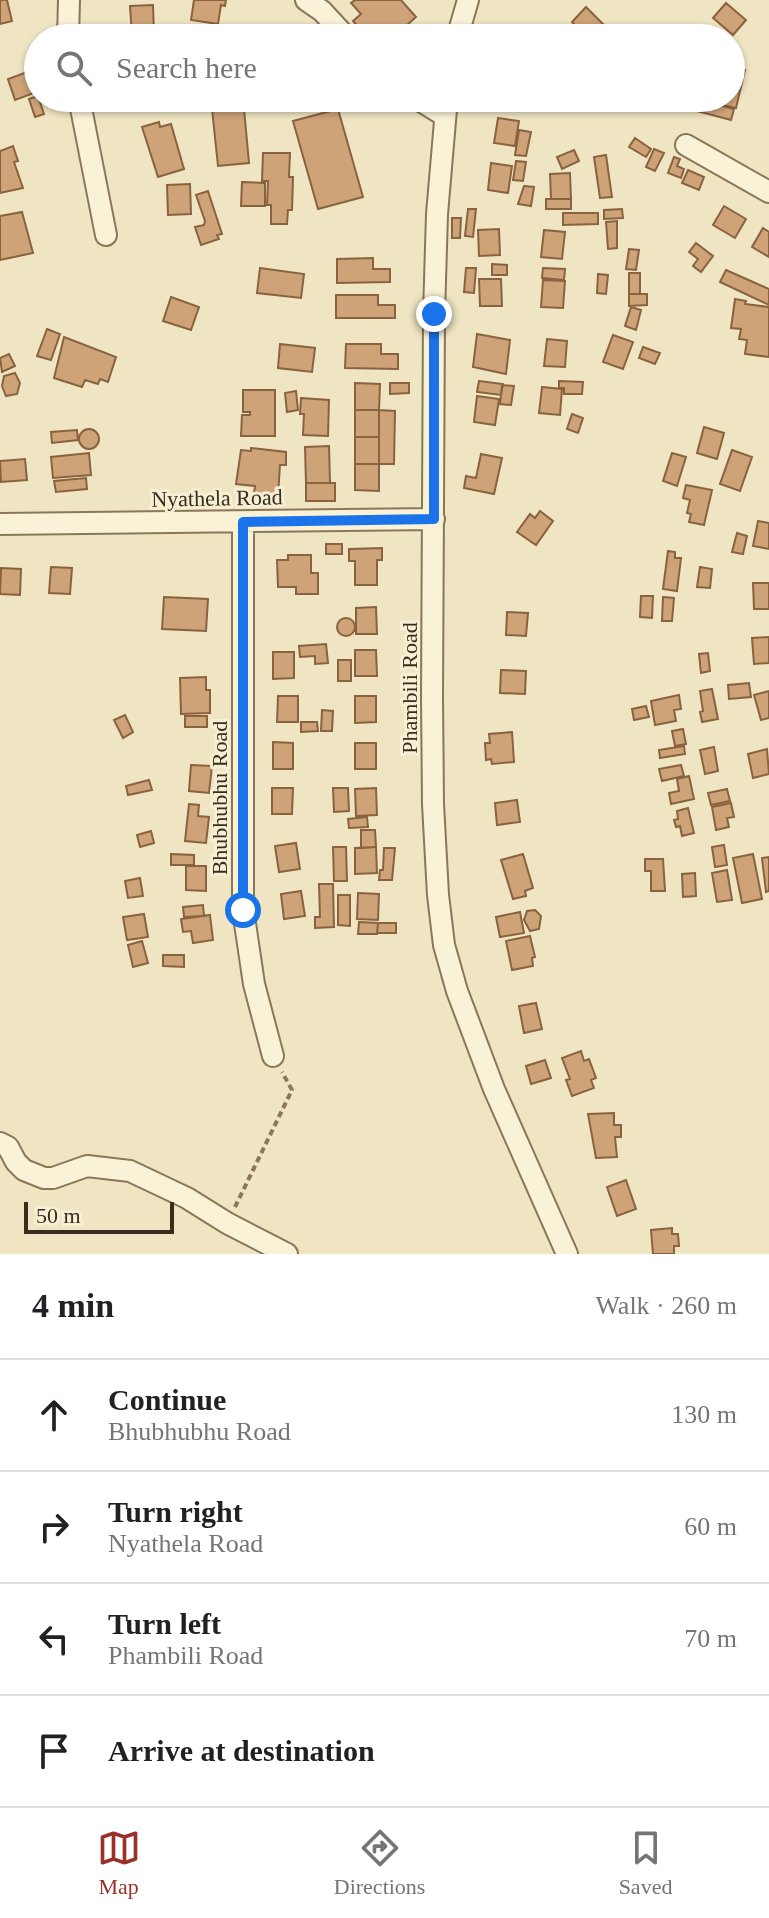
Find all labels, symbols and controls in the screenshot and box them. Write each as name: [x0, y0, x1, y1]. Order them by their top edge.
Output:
search box: [24, 24, 745, 112]
icon: search: [52, 46, 96, 90]
text: Search here: [116, 51, 257, 84]
route end: [416, 296, 452, 332]
street label: Nyathela Road: [151, 484, 283, 512]
street label: Phambili Road: [397, 622, 422, 754]
street label: Bhubhubhu Road: [207, 721, 232, 875]
route start: [225, 892, 261, 928]
scale bar: [24, 1198, 174, 1234]
text: 50 m: [36, 1203, 81, 1228]
text: 4 min: [32, 1287, 114, 1324]
text: Walk · 260 m: [595, 1291, 737, 1320]
text: Continue: [108, 1383, 226, 1416]
icon: ahead: [32, 1393, 76, 1437]
text: 130 m: [671, 1400, 737, 1429]
text: Bhubhubhu Road: [108, 1417, 291, 1446]
text: Turn right: [108, 1495, 243, 1528]
icon: right: [32, 1505, 76, 1549]
text: 60 m: [684, 1512, 737, 1541]
text: Nyathela Road: [108, 1529, 263, 1558]
text: Turn left: [108, 1607, 221, 1640]
icon: left: [32, 1617, 76, 1661]
text: 70 m: [684, 1624, 737, 1653]
text: Phambili Road: [108, 1641, 263, 1670]
icon: arrive: [32, 1729, 76, 1773]
text: Arrive at destination: [108, 1734, 375, 1767]
tab: Map: [97, 1826, 141, 1900]
tab: Directions: [334, 1826, 425, 1900]
tab: Saved: [619, 1826, 672, 1900]

